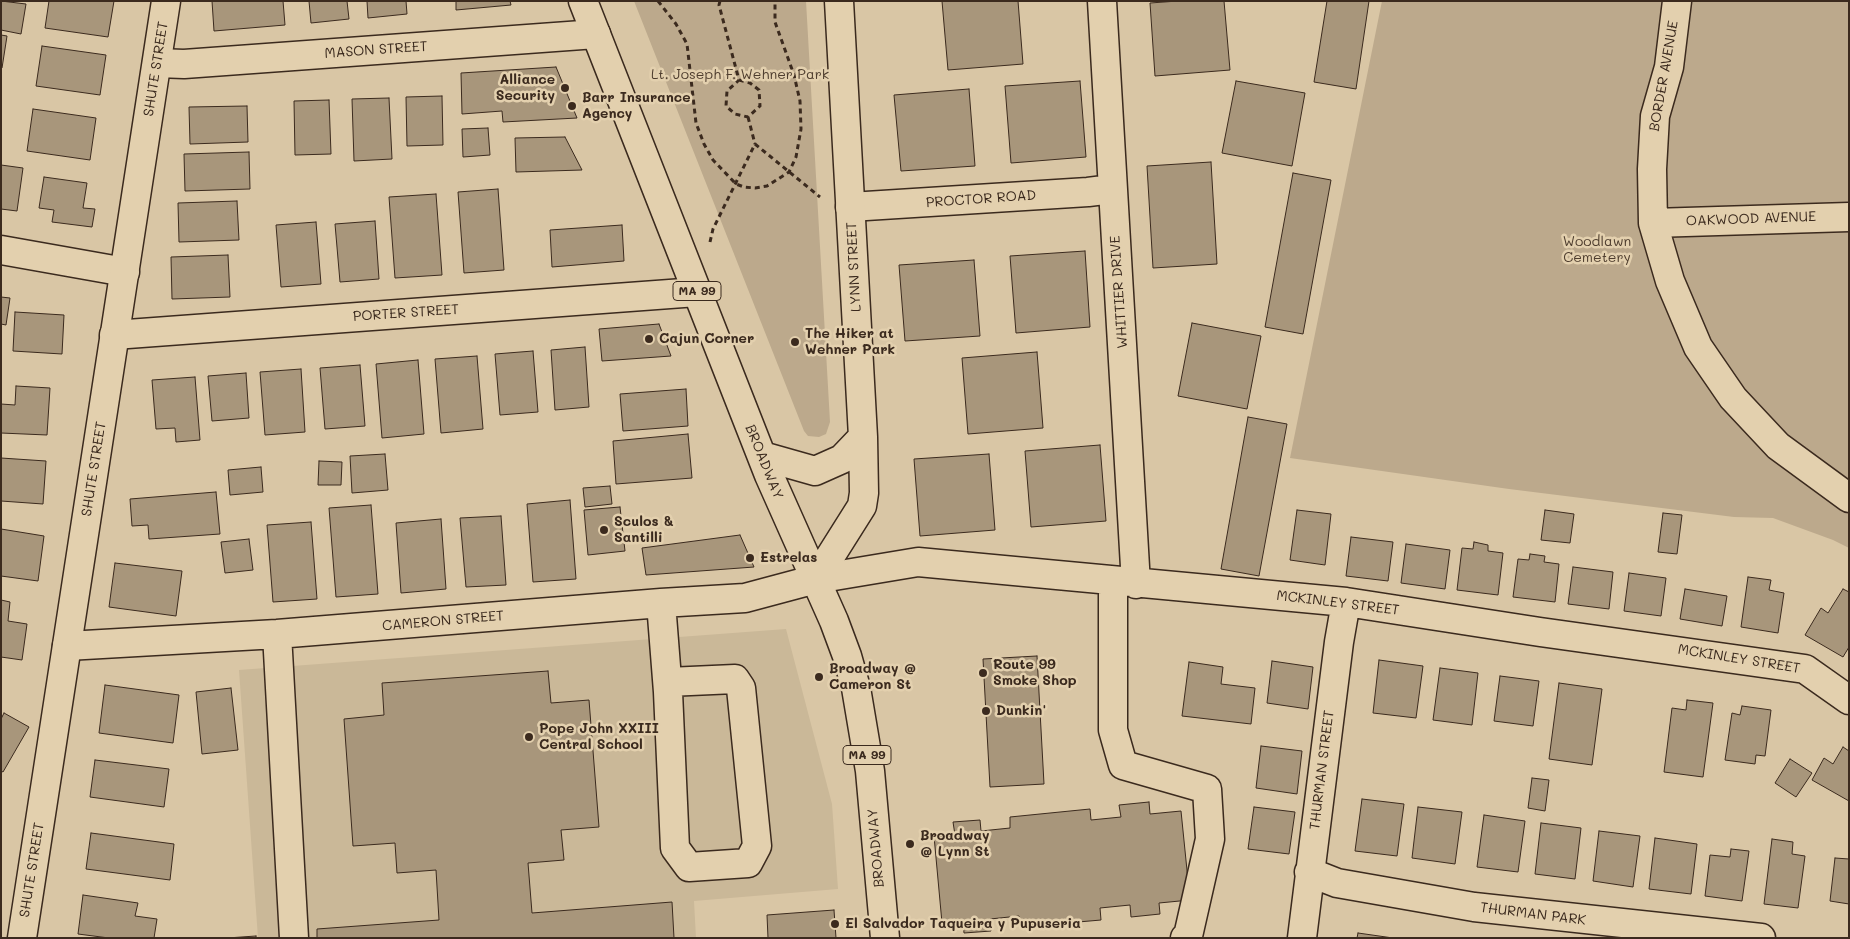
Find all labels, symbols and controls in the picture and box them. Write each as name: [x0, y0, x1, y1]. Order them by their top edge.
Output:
street label: BORDER AVENUE: [1646, 19, 1682, 133]
street label: SHUTE STREET: [140, 20, 172, 118]
street label: MASON STREET: [324, 38, 428, 62]
park label: Lt. Joseph F. Wehner Park: [651, 67, 829, 83]
place label: Alliance Security: [496, 72, 555, 104]
marker: Alliance Security: [559, 82, 571, 94]
place label: Barr Insurance Agency: [582, 90, 691, 122]
marker: Barr Insurance Agency: [566, 100, 578, 112]
street label: PROCTOR ROAD: [925, 187, 1037, 211]
street label: OAKWOOD AVENUE: [1686, 208, 1816, 230]
street label: LYNN STREET: [843, 222, 865, 312]
park label: Woodlawn Cemetery: [1563, 234, 1631, 266]
street label: WHITTIER DRIVE: [1107, 235, 1131, 349]
road number: MA 99: [673, 282, 721, 300]
street label: PORTER STREET: [352, 301, 460, 325]
place label: The Hiker at Wehner Park: [805, 326, 895, 358]
place label: Cajun Corner: [659, 331, 754, 347]
marker: Cajun Corner: [643, 333, 655, 345]
marker: The Hiker at Wehner Park: [789, 336, 801, 348]
street label: SHUTE STREET: [78, 420, 110, 518]
street label: BROADWAY: [741, 422, 787, 502]
place label: Sculos & Santilli: [614, 514, 674, 546]
marker: Sculos & Santilli: [598, 524, 610, 536]
place label: Estrelas: [760, 550, 817, 566]
marker: Estrelas: [744, 552, 756, 564]
street label: MCKINLEY STREET: [1276, 587, 1400, 619]
street label: CAMERON STREET: [381, 607, 505, 635]
street label: MCKINLEY STREET: [1677, 641, 1801, 677]
place label: Route 99 Smoke Shop: [993, 657, 1077, 690]
place label: Broadway @ Cameron St: [829, 661, 916, 694]
marker: Route 99 Smoke Shop: [977, 667, 989, 679]
marker: Broadway @ Cameron St: [813, 671, 825, 683]
place label: Dunkin': [996, 703, 1046, 719]
marker: Dunkin': [980, 705, 992, 717]
street label: THURMAN STREET: [1306, 709, 1338, 831]
place label: Pope John XXIII Central School: [539, 721, 659, 754]
marker: Pope John XXIII Central School: [523, 731, 535, 743]
road number: MA 99: [843, 746, 891, 764]
street label: BROADWAY: [864, 808, 888, 888]
street label: SHUTE STREET: [16, 821, 48, 919]
place label: Broadway @ Lynn St: [920, 828, 990, 860]
marker: Broadway @ Lynn St: [904, 838, 916, 850]
street label: THURMAN PARK: [1479, 899, 1587, 929]
place label: El Salvador Taqueira y Pupuseria: [845, 916, 1081, 932]
marker: El Salvador Taqueira y Pupuseria: [829, 918, 841, 930]

